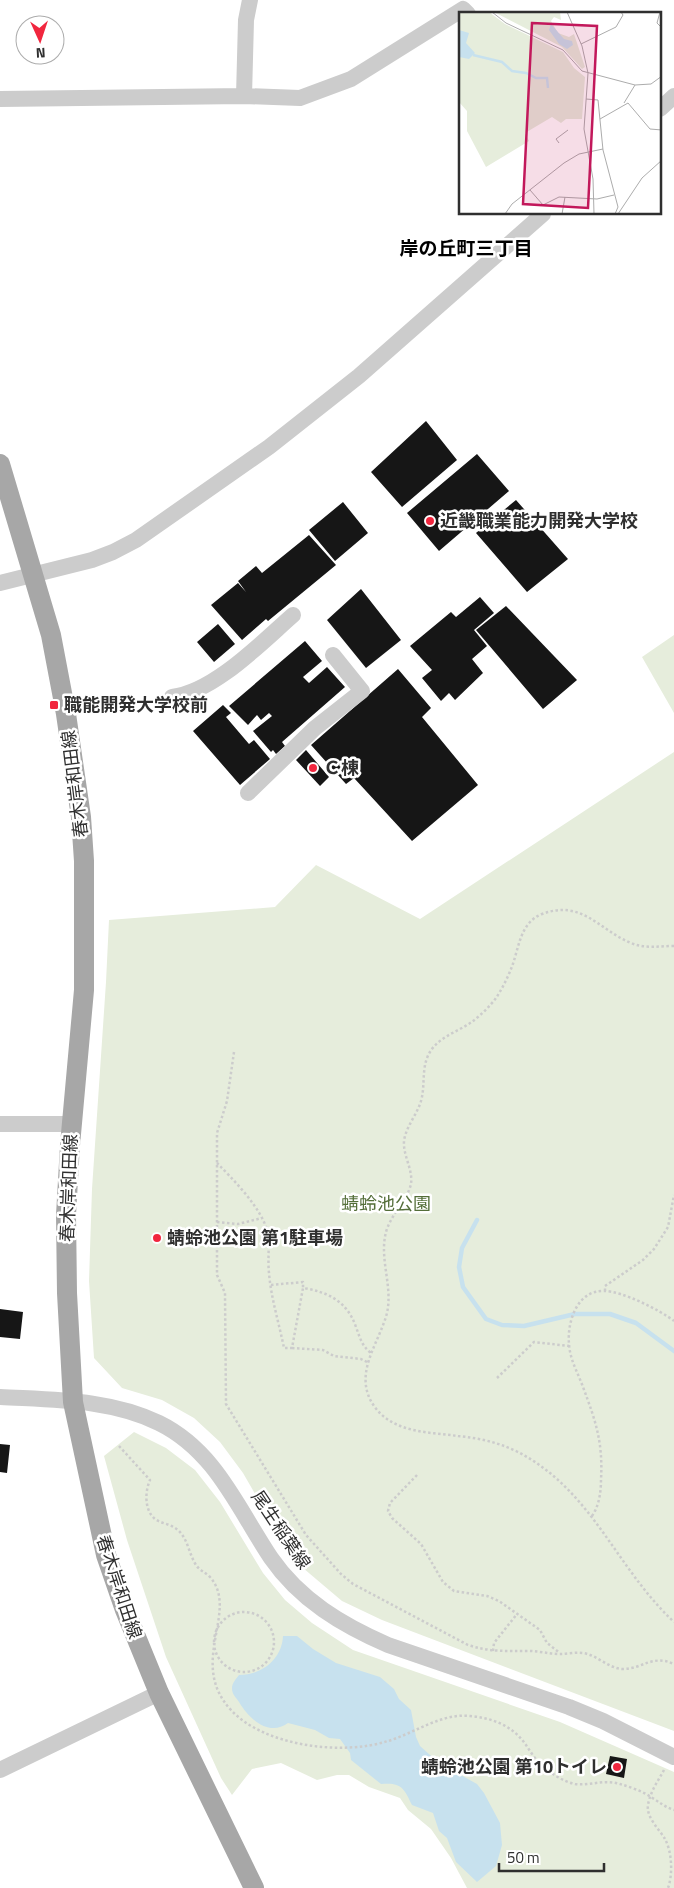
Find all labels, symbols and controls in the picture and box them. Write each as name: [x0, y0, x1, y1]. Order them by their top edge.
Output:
inset map: [459, 12, 662, 215]
north arrow: [15, 15, 65, 65]
text: N: [35, 43, 46, 64]
district label: 岸の丘町三丁目: [399, 233, 533, 262]
place label: 近畿職業能力開発大学校: [440, 507, 638, 534]
marker: 近畿職業能力開発大学校: [424, 515, 436, 527]
place label: 職能開発大学校前: [64, 691, 208, 718]
marker: 職能開発大学校前: [48, 699, 60, 711]
street label: 春木岸和田線: [55, 729, 94, 839]
place label: Ｃ棟: [323, 754, 359, 781]
marker: Ｃ棟: [307, 762, 319, 774]
street label: 春木岸和田線: [53, 1134, 84, 1242]
park label: 蜻蛉池公園: [341, 1190, 431, 1217]
place label: 蜻蛉池公園 第1駐車場: [167, 1224, 343, 1251]
marker: 蜻蛉池公園 第1駐車場: [151, 1232, 163, 1244]
street label: 尾生稲葉線: [245, 1485, 318, 1575]
street label: 春木岸和田線: [90, 1531, 149, 1642]
place label: 蜻蛉池公園 第10トイレ: [421, 1753, 607, 1780]
marker: 蜻蛉池公園 第10トイレ: [611, 1761, 623, 1773]
scale bar: [499, 1840, 604, 1872]
text: 50 m: [507, 1846, 540, 1869]

